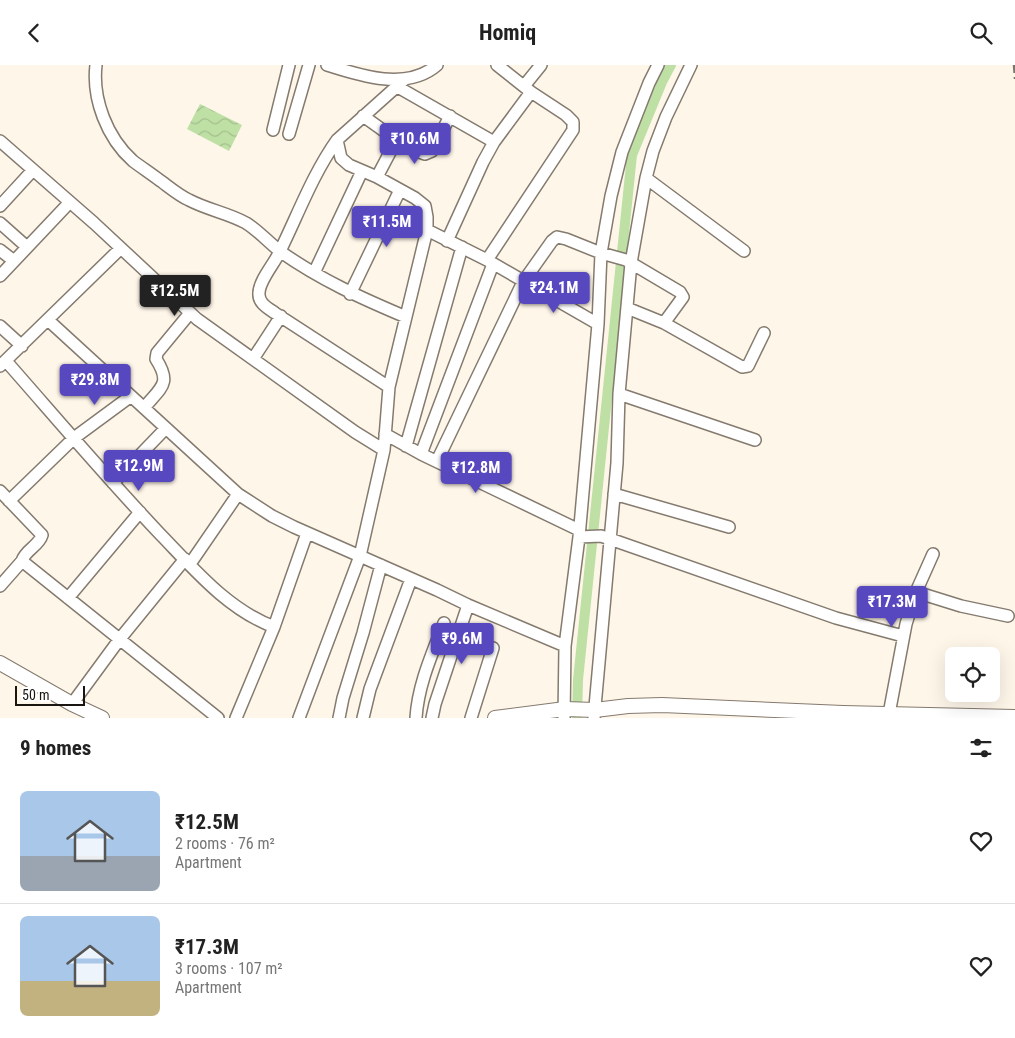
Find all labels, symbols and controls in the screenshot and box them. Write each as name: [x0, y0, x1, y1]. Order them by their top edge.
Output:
icon: back: [20, 19, 48, 47]
icon: search: [967, 19, 995, 47]
text: Homiq: [479, 20, 536, 45]
pin: ₹10.6M: [374, 123, 456, 165]
text: ₹10.6M: [391, 129, 439, 148]
pin: ₹11.5M: [346, 205, 428, 248]
text: ₹11.5M: [363, 212, 411, 231]
pin: ₹24.1M: [513, 271, 595, 314]
pin: ₹12.5M: [134, 275, 216, 317]
text: ₹24.1M: [530, 278, 578, 297]
text: ₹12.5M: [151, 281, 199, 300]
pin: ₹29.8M: [54, 363, 136, 406]
text: ₹29.8M: [71, 370, 119, 389]
pin: ₹12.9M: [98, 449, 180, 492]
pin: ₹12.8M: [435, 451, 517, 494]
text: ₹12.9M: [115, 456, 163, 475]
text: ₹12.8M: [452, 458, 500, 477]
pin: ₹17.3M: [851, 585, 933, 628]
text: ₹17.3M: [868, 592, 916, 611]
pin: ₹9.6M: [427, 623, 497, 665]
text: ₹9.6M: [442, 629, 482, 648]
map controls: [945, 647, 1000, 702]
button: locate: [945, 647, 1000, 702]
scale bar: [15, 683, 85, 706]
text: 50 m: [22, 687, 50, 703]
icon: filters: [967, 734, 995, 762]
text: 9 homes: [20, 736, 91, 760]
text: ₹12.5M: [175, 810, 239, 834]
icon: home: [60, 811, 120, 871]
icon: heart: [967, 827, 995, 855]
text: 2 rooms · 76 m²: [175, 834, 275, 853]
text: Apartment: [175, 853, 242, 872]
text: ₹17.3M: [175, 935, 239, 959]
icon: home: [60, 936, 120, 996]
icon: heart: [967, 952, 995, 980]
text: 3 rooms · 107 m²: [175, 959, 283, 978]
text: Apartment: [175, 978, 242, 997]

